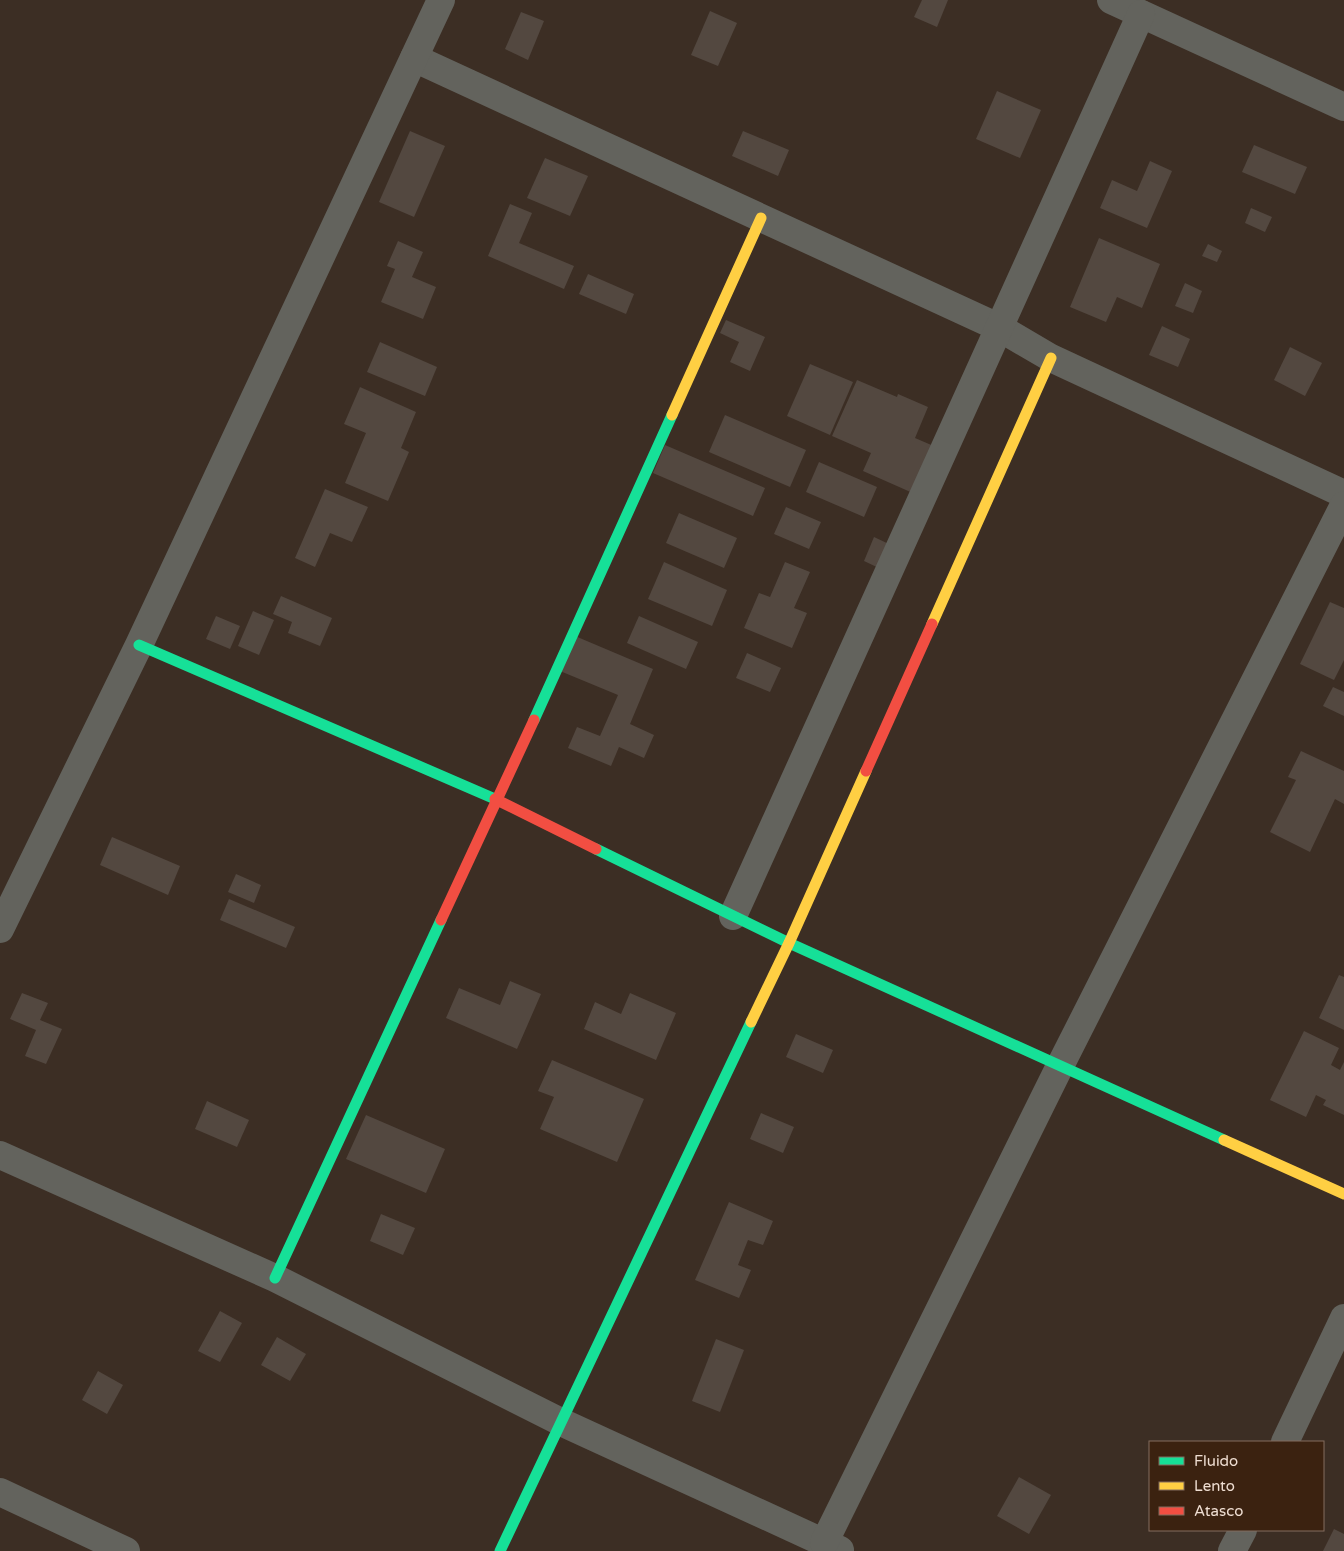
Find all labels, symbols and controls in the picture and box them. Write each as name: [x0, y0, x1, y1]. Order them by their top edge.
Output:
legend: [1149, 1441, 1324, 1531]
text: Fluido: [1194, 1452, 1238, 1470]
text: Lento: [1194, 1477, 1235, 1495]
text: Atasco: [1194, 1502, 1243, 1520]

